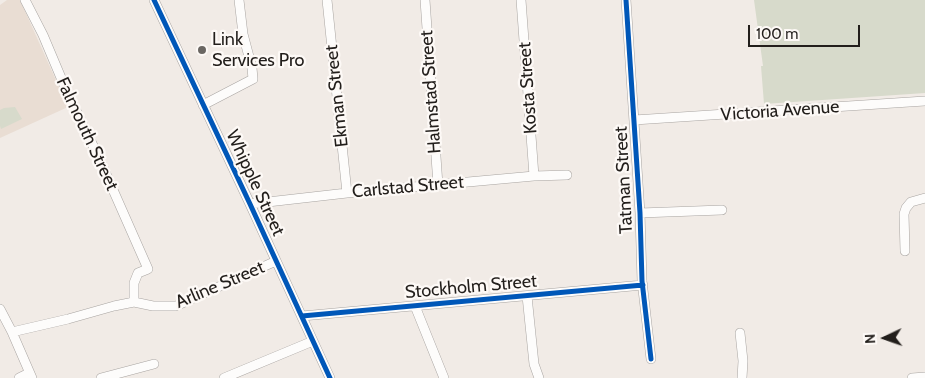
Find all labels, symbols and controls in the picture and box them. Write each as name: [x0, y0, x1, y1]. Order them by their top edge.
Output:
scale bar: [750, 15, 862, 47]
text: 100 m: [756, 25, 798, 43]
place label: Link Services Pro: [212, 29, 304, 72]
street label: Halmstad Street: [416, 30, 446, 154]
street label: Kosta Street: [514, 41, 542, 135]
marker: Link Services Pro: [196, 44, 208, 56]
street label: Ekman Street: [321, 44, 353, 148]
street label: Falmouth Street: [51, 74, 123, 194]
street label: Victoria Avenue: [720, 96, 840, 126]
street label: Tatman Street: [610, 126, 638, 234]
street label: Whipple Street: [221, 127, 289, 239]
street label: Carlstad Street: [351, 171, 465, 203]
street label: Arline Street: [172, 257, 268, 313]
street label: Stockholm Street: [404, 270, 538, 304]
north arrow: [860, 313, 910, 363]
text: N: [861, 333, 879, 344]

